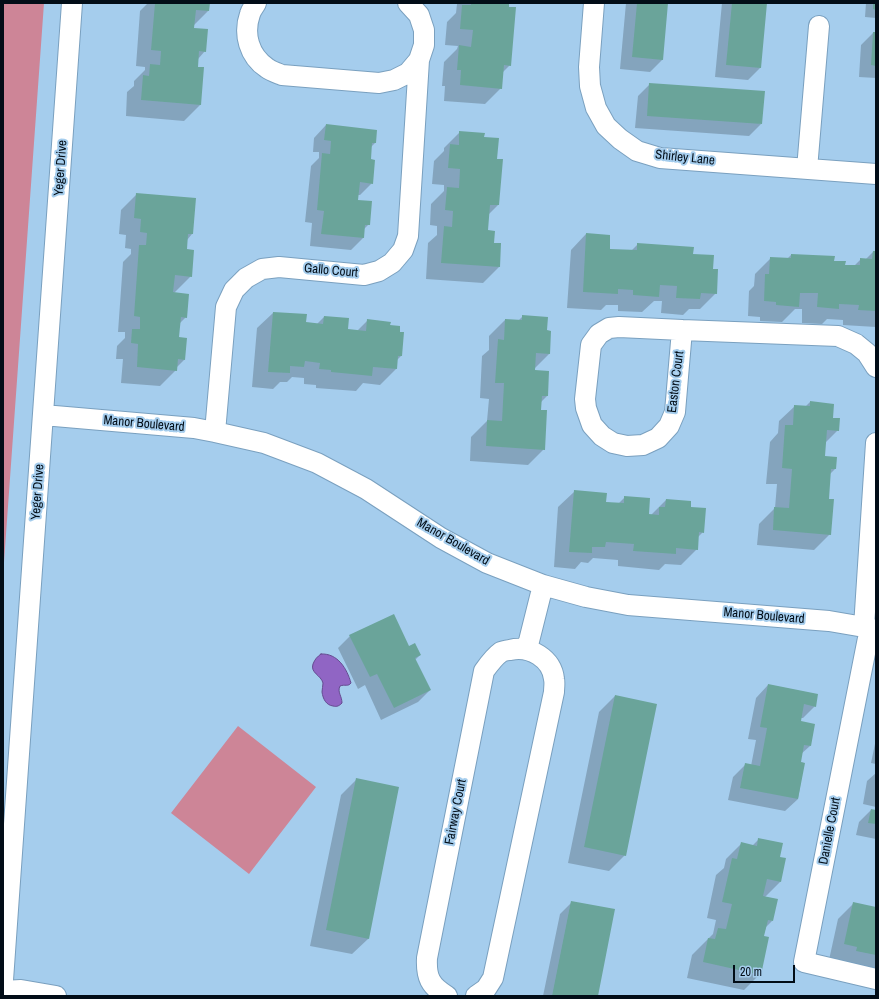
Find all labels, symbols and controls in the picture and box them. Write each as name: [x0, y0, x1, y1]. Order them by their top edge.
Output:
street label: Yeger Drive: [51, 140, 71, 196]
street label: Shirley Lane: [654, 147, 716, 169]
street label: Gallo Court: [303, 261, 359, 281]
street label: Easton Court: [664, 350, 688, 414]
street label: Manor Boulevard: [103, 413, 185, 435]
street label: Yeger Drive: [28, 464, 48, 520]
street label: Manor Boulevard: [414, 515, 492, 569]
street label: Manor Boulevard: [723, 605, 805, 627]
street label: Fairway Court: [442, 778, 470, 846]
street label: Danielle Court: [816, 796, 844, 866]
scale bar: [735, 957, 797, 983]
text: 20 m: [740, 964, 762, 980]

